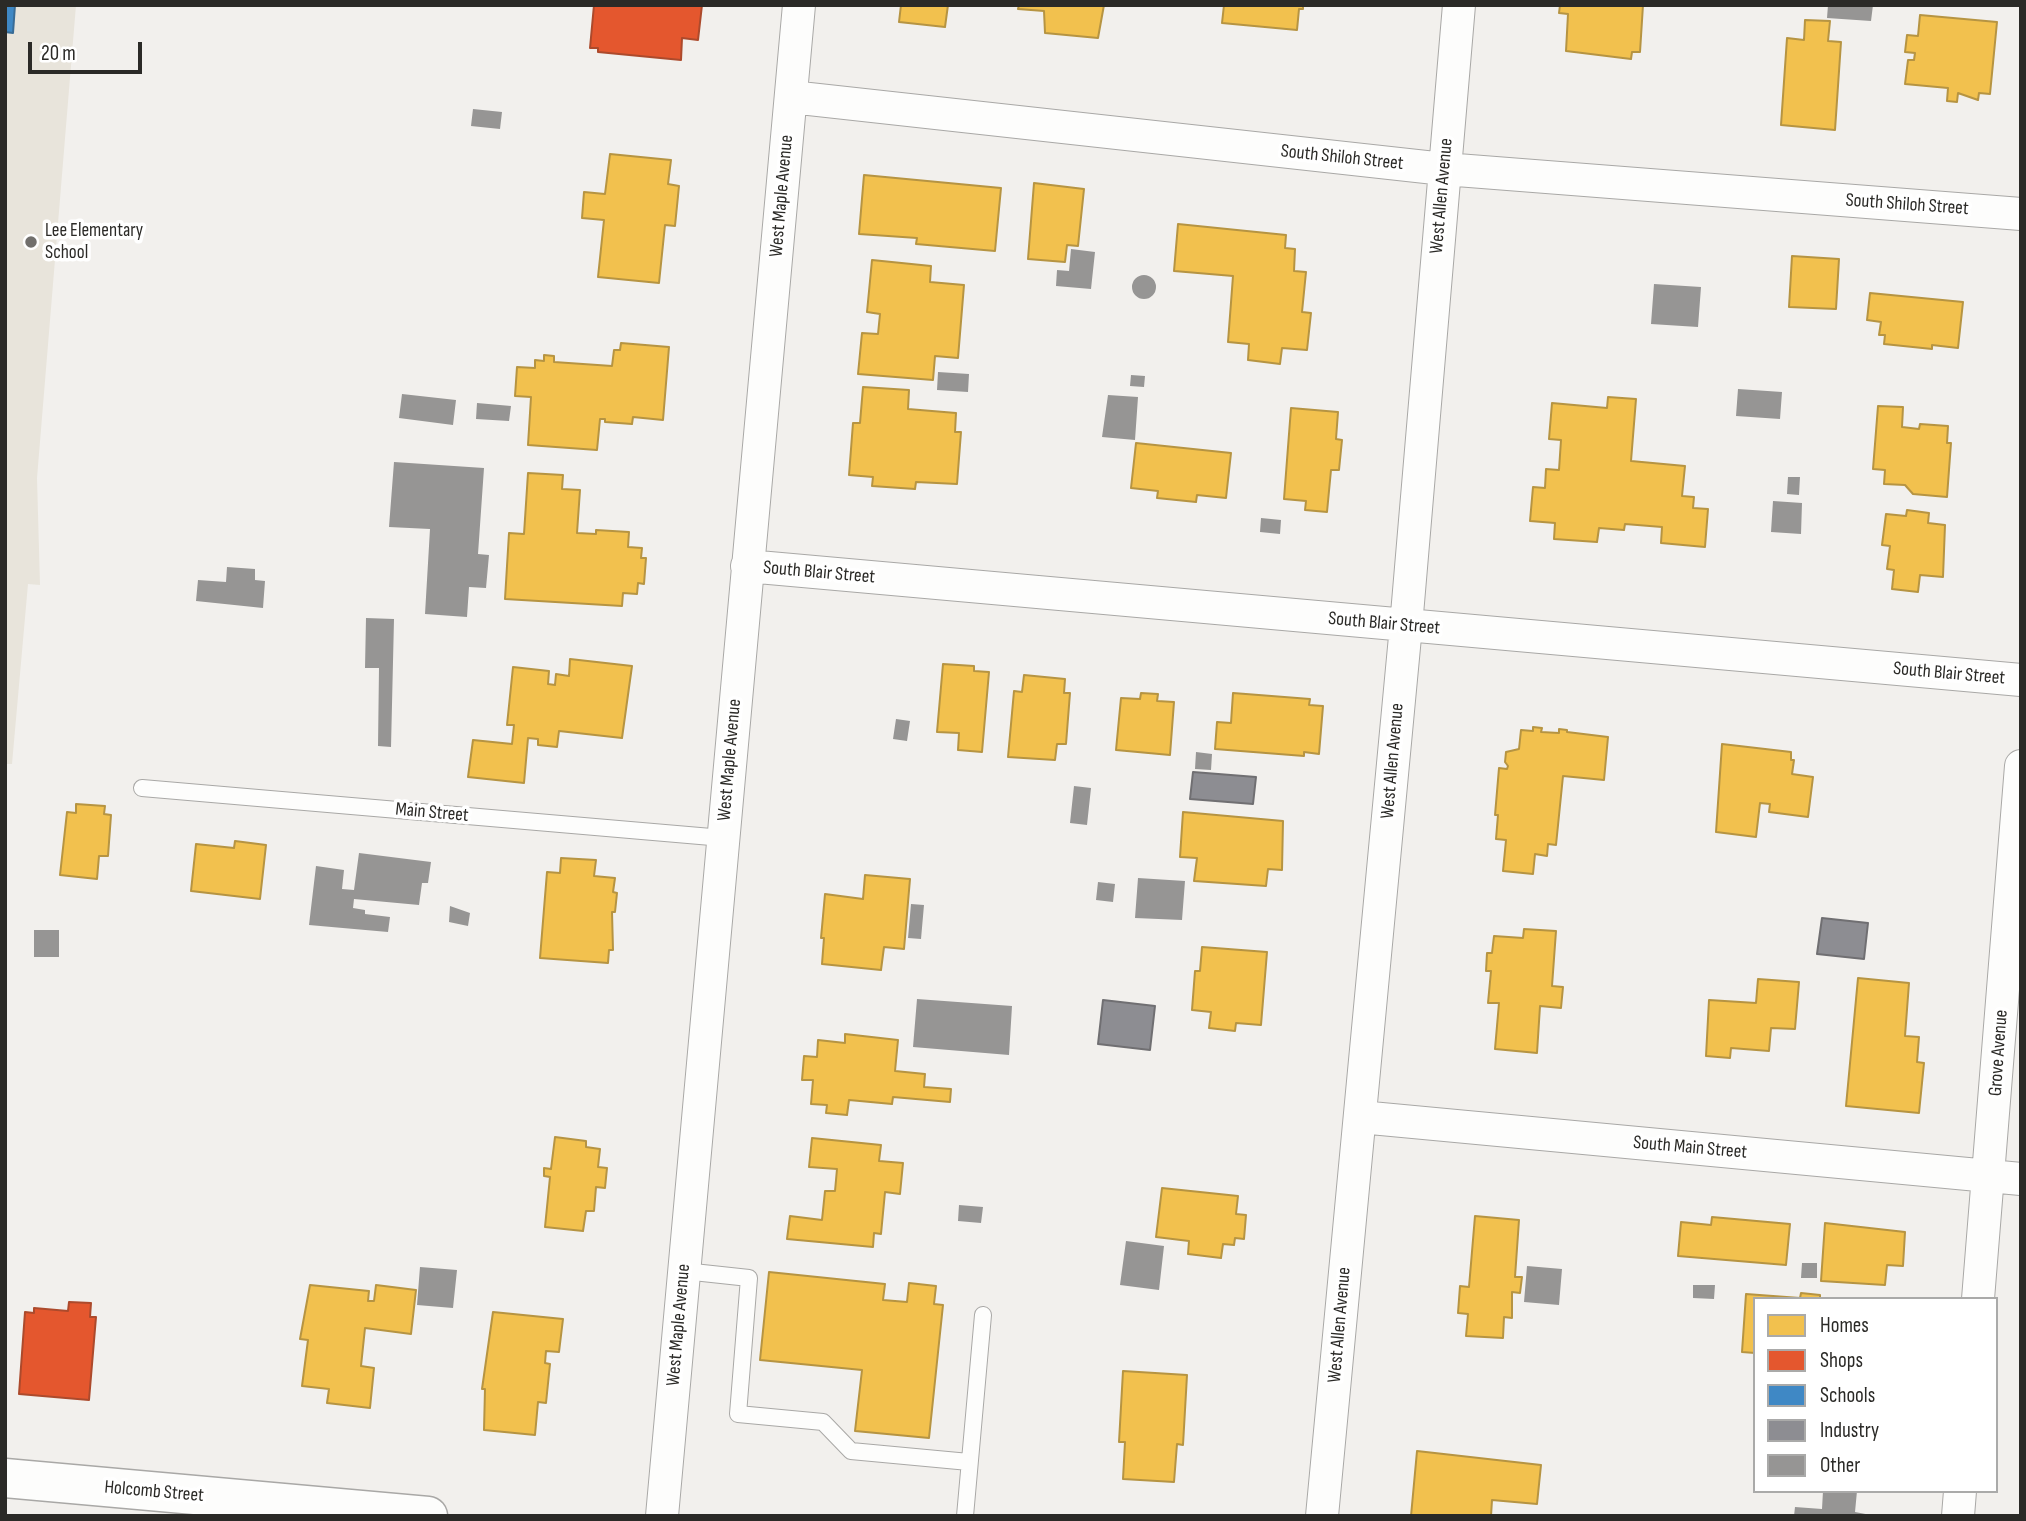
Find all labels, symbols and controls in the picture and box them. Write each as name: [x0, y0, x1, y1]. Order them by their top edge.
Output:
scale bar: [32, 28, 145, 72]
text: 20 m: [41, 41, 76, 66]
street label: West Maple Avenue: [765, 134, 799, 258]
street label: West Allen Avenue: [1426, 137, 1458, 255]
street label: South Shiloh Street: [1279, 140, 1405, 176]
street label: South Shiloh Street: [1845, 189, 1969, 221]
place label: Lee Elementary School: [45, 220, 143, 264]
marker: Lee Elementary School: [23, 234, 39, 250]
street label: South Blair Street: [762, 557, 876, 589]
street label: South Blair Street: [1327, 608, 1441, 640]
street label: South Blair Street: [1892, 658, 2006, 690]
street label: West Maple Avenue: [713, 698, 747, 822]
street label: West Allen Avenue: [1377, 702, 1409, 820]
street label: Main Street: [394, 798, 470, 828]
street label: Grove Avenue: [1985, 1009, 2013, 1097]
street label: South Main Street: [1632, 1132, 1748, 1164]
street label: West Maple Avenue: [662, 1263, 696, 1387]
street label: West Allen Avenue: [1324, 1266, 1356, 1384]
legend: [1753, 1297, 1998, 1493]
text: Homes: [1820, 1313, 1869, 1338]
text: Shops: [1820, 1348, 1863, 1373]
text: Schools: [1820, 1383, 1875, 1408]
text: Industry: [1820, 1418, 1879, 1443]
text: Other: [1820, 1453, 1860, 1478]
street label: Holcomb Street: [103, 1476, 205, 1508]

